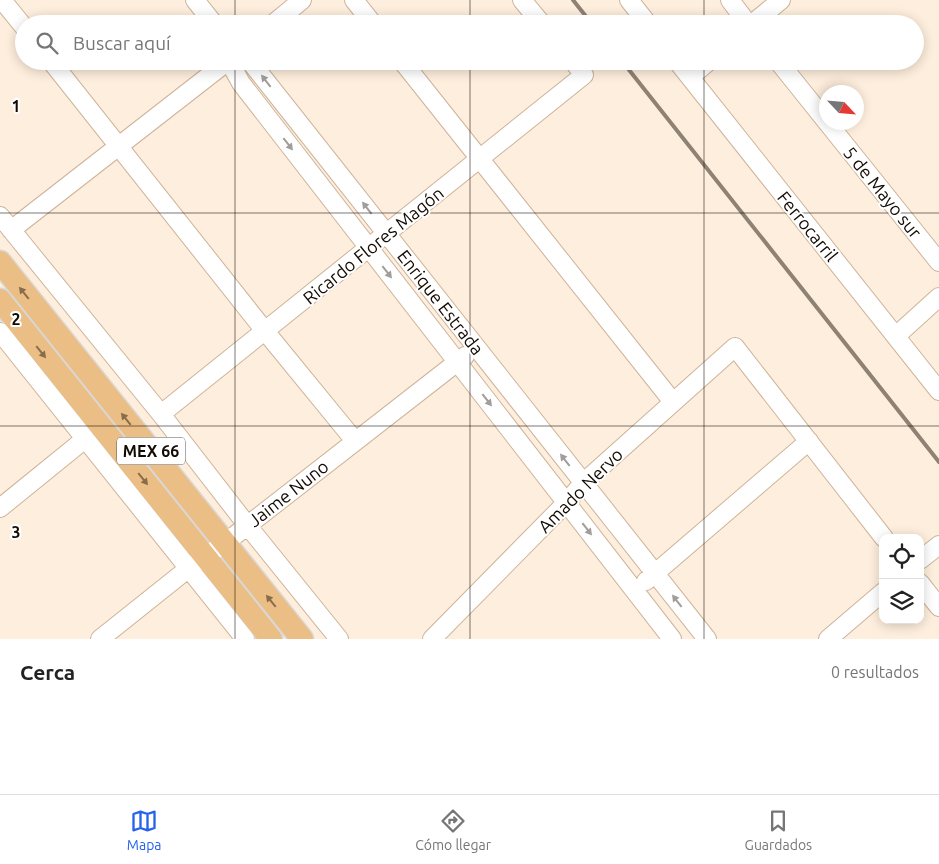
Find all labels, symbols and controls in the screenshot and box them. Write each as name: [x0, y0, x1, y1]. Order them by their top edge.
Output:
search box: [15, 15, 924, 70]
icon: search: [33, 29, 61, 57]
text: Buscar aquí: [73, 32, 171, 54]
one-way arrow: [261, 75, 272, 88]
north arrow: [819, 85, 864, 130]
text: 1: [11, 97, 21, 115]
one-way arrow: [282, 137, 293, 150]
street label: 5 de Mayo sur: [840, 142, 926, 242]
street label: Ricardo Flores Magón: [299, 182, 447, 308]
street label: Ferrocarril: [774, 187, 842, 265]
one-way arrow: [361, 202, 372, 215]
street label: Enrique Estrada: [394, 246, 488, 358]
one-way arrow: [382, 265, 393, 278]
one-way arrow: [19, 286, 30, 299]
text: 2: [11, 310, 21, 328]
one-way arrow: [36, 345, 47, 358]
one-way arrow: [482, 393, 492, 407]
one-way arrow: [121, 413, 131, 426]
road number: MEX 66: [117, 438, 185, 464]
street label: Amado Nervo: [534, 444, 626, 536]
one-way arrow: [560, 453, 570, 466]
street label: Jaime Nuno: [244, 456, 332, 530]
one-way arrow: [137, 472, 148, 485]
one-way arrow: [581, 522, 592, 535]
text: 3: [11, 523, 21, 541]
map controls: [879, 534, 924, 624]
button: locate: [879, 534, 924, 579]
button: layers: [879, 579, 924, 624]
one-way arrow: [266, 595, 277, 608]
one-way arrow: [671, 595, 682, 608]
text: Cerca: [20, 660, 75, 684]
text: 0 resultados: [831, 663, 919, 681]
tab: Mapa: [127, 807, 162, 853]
tab: Cómo llegar: [415, 807, 491, 853]
tab: Guardados: [745, 807, 812, 853]

